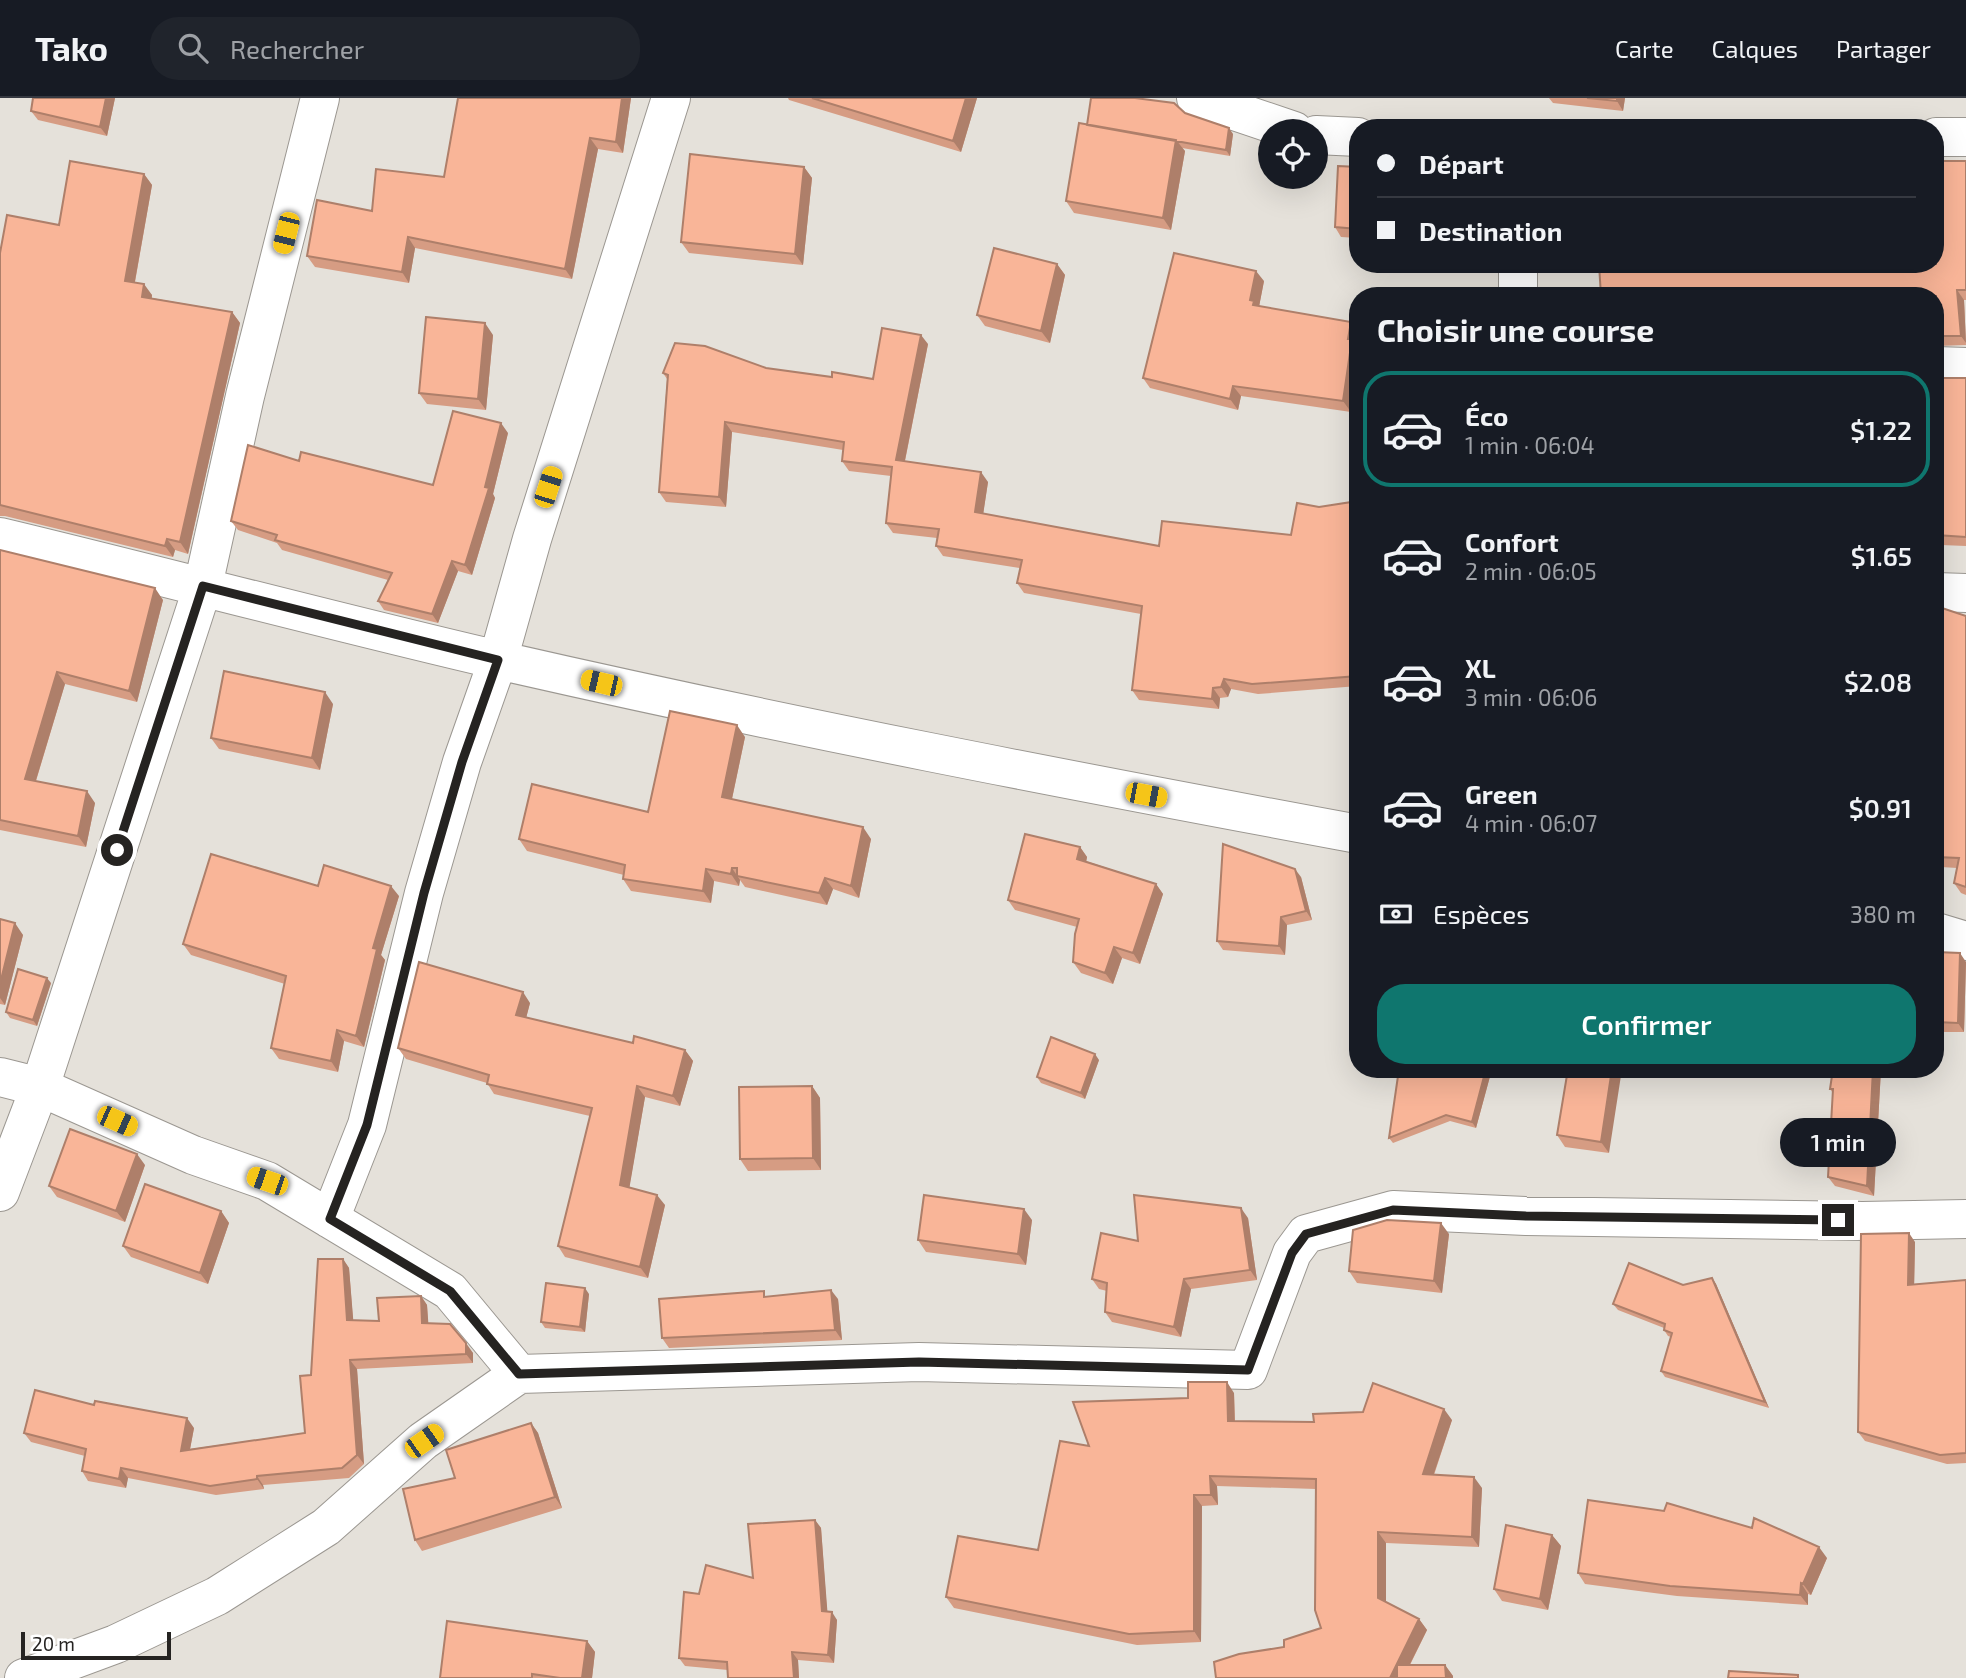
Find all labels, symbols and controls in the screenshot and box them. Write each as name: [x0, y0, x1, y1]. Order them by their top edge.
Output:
search box: [150, 17, 640, 80]
text: Tako: [35, 28, 108, 68]
icon: search: [174, 29, 212, 67]
text: Rechercher: [230, 33, 364, 64]
text: Carte: [1615, 34, 1674, 63]
text: Calques: [1712, 34, 1798, 63]
text: Partager: [1836, 34, 1931, 63]
map controls: [1258, 119, 1328, 189]
button: locate: [1258, 119, 1328, 189]
text: Départ: [1419, 148, 1504, 179]
car: [271, 210, 302, 256]
text: Destination: [1419, 215, 1562, 246]
text: Choisir une course: [1377, 310, 1654, 348]
icon: car: [1381, 398, 1444, 461]
text: Éco: [1465, 400, 1508, 431]
text: $1.22: [1850, 414, 1912, 445]
text: 1 min · 06:04: [1465, 431, 1595, 459]
car: [532, 464, 565, 510]
icon: car: [1381, 524, 1444, 587]
text: Confort: [1465, 526, 1559, 557]
text: $1.65: [1851, 540, 1912, 571]
text: 2 min · 06:05: [1465, 557, 1597, 585]
icon: car: [1381, 650, 1444, 713]
text: XL: [1465, 652, 1496, 683]
text: $2.08: [1844, 666, 1912, 697]
car: [579, 668, 624, 698]
text: 3 min · 06:06: [1465, 683, 1597, 711]
icon: car: [1381, 776, 1444, 839]
text: Green: [1465, 778, 1538, 809]
car: [1124, 781, 1169, 809]
text: $0.91: [1849, 792, 1912, 823]
text: 4 min · 06:07: [1465, 809, 1597, 837]
route start: [101, 834, 133, 866]
icon: cash: [1377, 895, 1415, 933]
text: Espèces: [1433, 898, 1530, 929]
text: 380 m: [1850, 900, 1916, 928]
button: Confirmer: [1377, 984, 1916, 1064]
car: [94, 1103, 141, 1139]
callout: 1 min: [1780, 1118, 1896, 1168]
text: 1 min: [1811, 1128, 1865, 1156]
car: [244, 1164, 291, 1198]
route end: [1822, 1204, 1854, 1236]
car: [401, 1420, 448, 1462]
scale bar: [21, 1629, 172, 1661]
text: 20 m: [32, 1632, 75, 1655]

